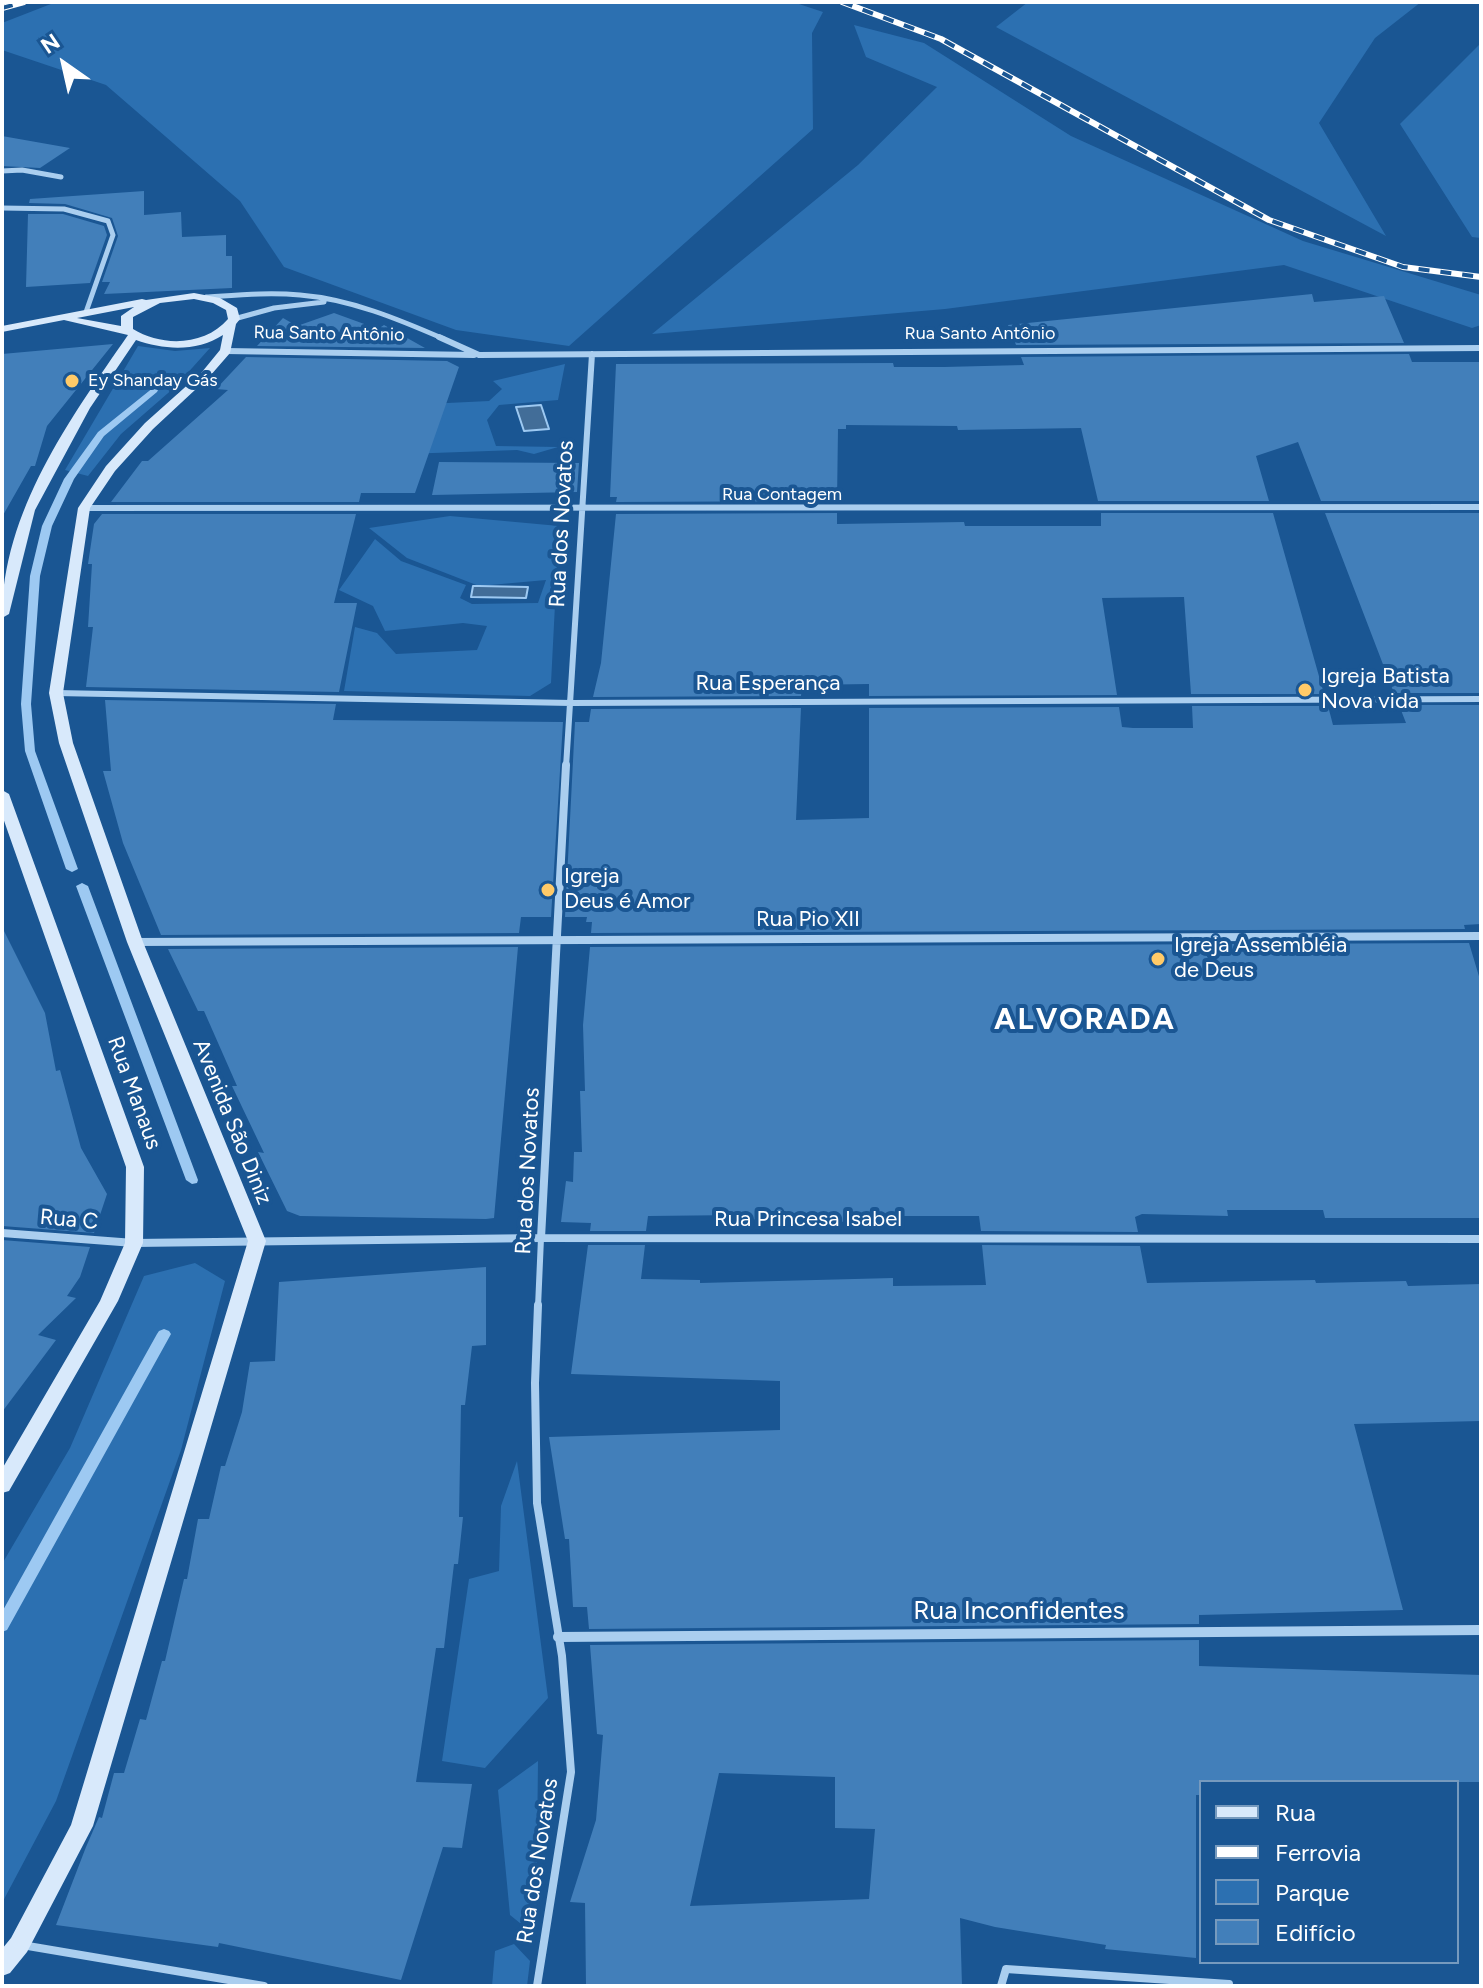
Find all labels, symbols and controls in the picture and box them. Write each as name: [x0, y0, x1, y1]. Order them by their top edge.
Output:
north arrow: [24, 24, 104, 104]
text: N: [36, 28, 65, 60]
street label: Rua Santo Antônio: [253, 322, 405, 346]
street label: Rua Santo Antônio: [905, 323, 1055, 345]
place label: Ey Shanday Gás: [88, 370, 218, 392]
marker: Ey Shanday Gás: [63, 372, 81, 390]
street label: Rua dos Novatos: [544, 440, 580, 608]
street label: Rua Contagem: [722, 484, 842, 506]
place label: Igreja Batista Nova vida: [1321, 664, 1450, 716]
street label: Rua Esperança: [695, 671, 841, 697]
marker: Igreja Batista Nova vida: [1296, 681, 1314, 699]
place label: Igreja Deus é Amor: [564, 864, 690, 916]
marker: Igreja Deus é Amor: [539, 881, 557, 899]
street label: Rua Pio XII: [756, 907, 860, 933]
place label: Igreja Assembléia de Deus: [1174, 933, 1347, 984]
marker: Igreja Assembléia de Deus: [1149, 950, 1167, 968]
district label: ALVORADA: [994, 1002, 1176, 1038]
street label: Rua Manaus: [101, 1033, 167, 1153]
street label: Avenida São Diniz: [187, 1035, 277, 1209]
street label: Rua dos Novatos: [510, 1087, 546, 1255]
street label: Rua C: [39, 1204, 99, 1236]
street label: Rua Princesa Isabel: [714, 1207, 902, 1233]
street label: Rua Inconfidentes: [913, 1595, 1125, 1627]
street label: Rua dos Novatos: [512, 1776, 564, 1946]
legend: [1199, 1780, 1459, 1964]
text: Rua: [1275, 1798, 1316, 1827]
text: Ferrovia: [1275, 1838, 1361, 1867]
text: Parque: [1275, 1878, 1349, 1907]
text: Edifício: [1275, 1918, 1356, 1947]

